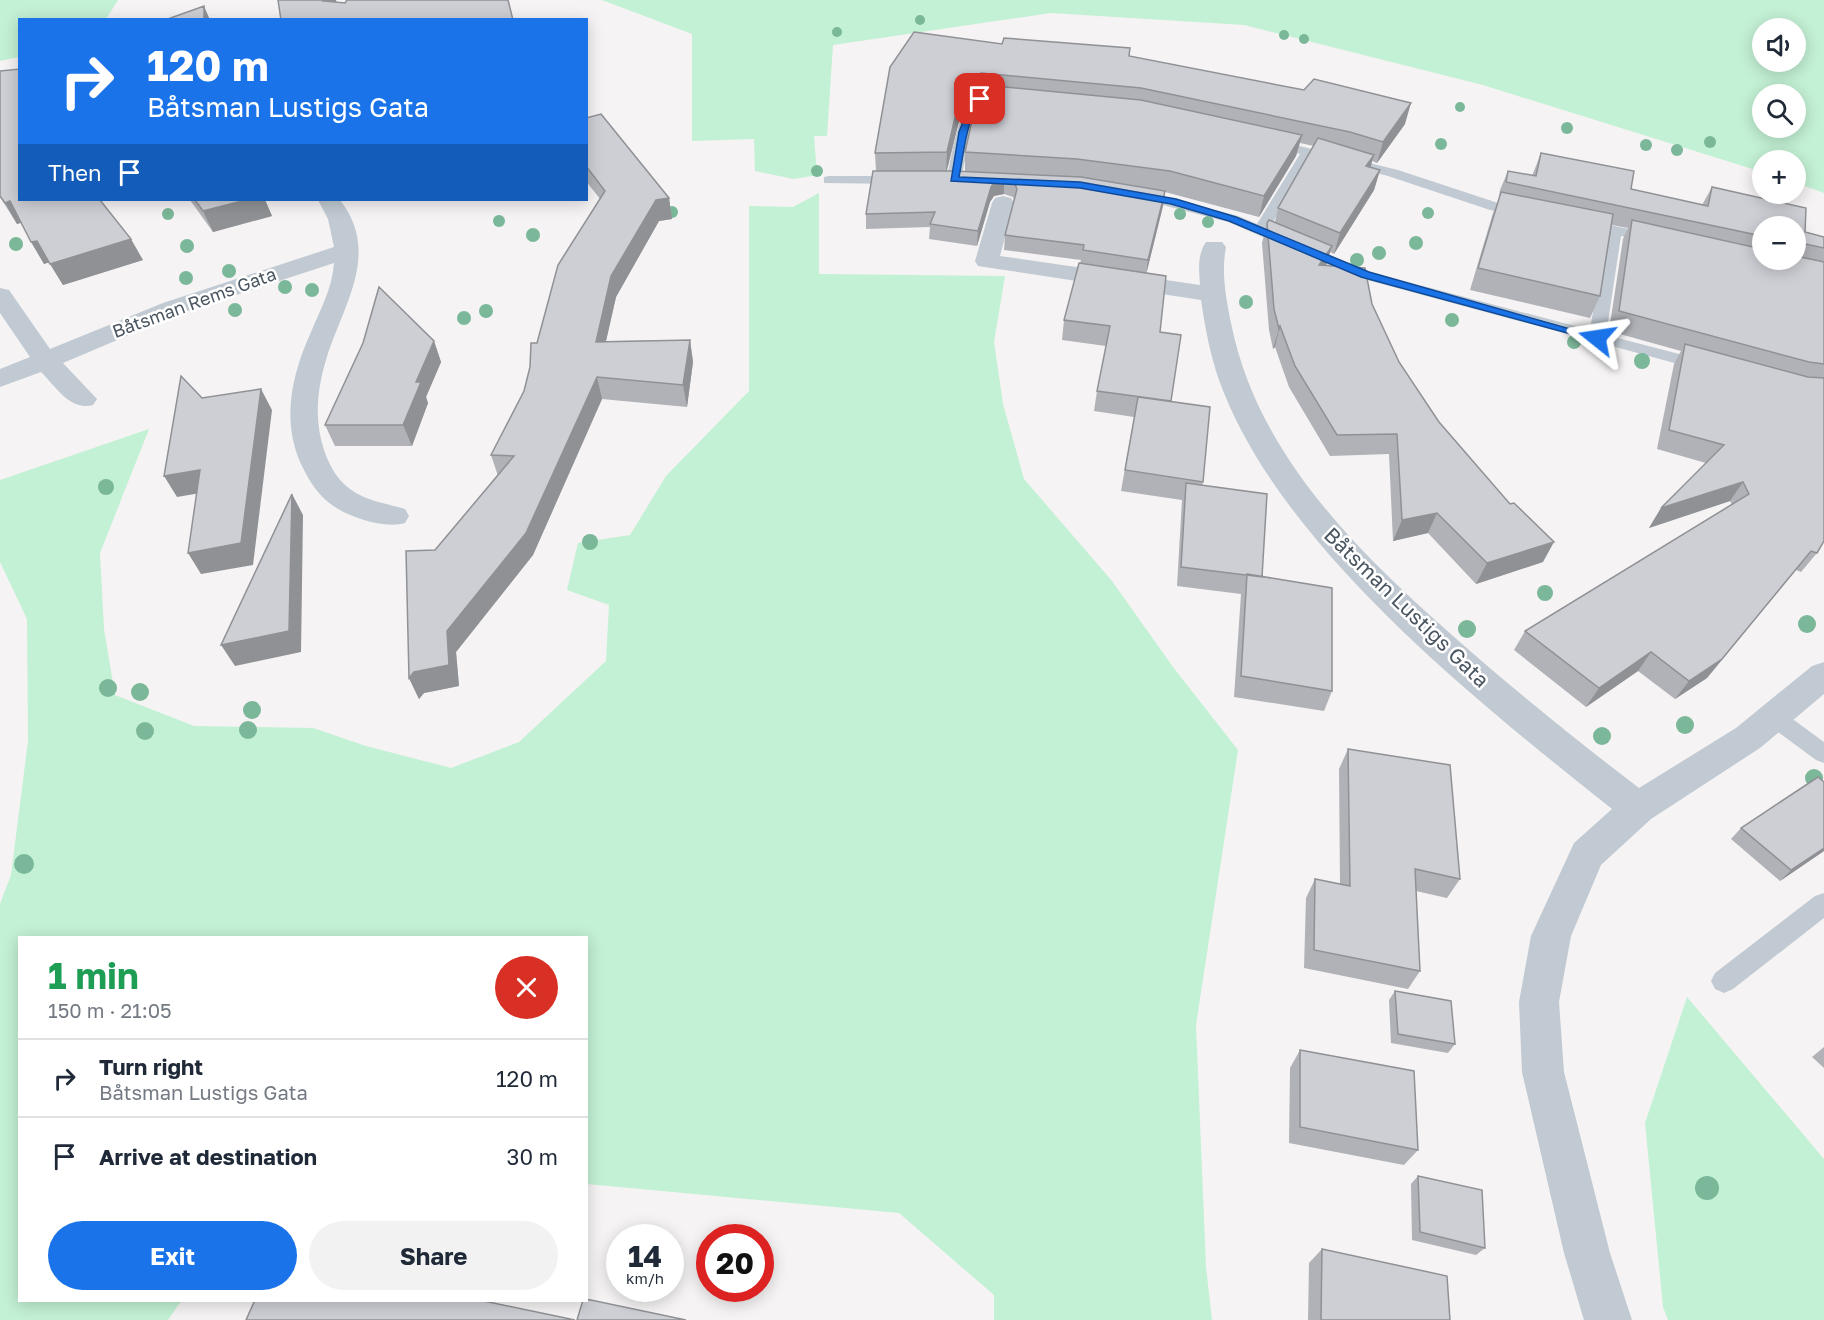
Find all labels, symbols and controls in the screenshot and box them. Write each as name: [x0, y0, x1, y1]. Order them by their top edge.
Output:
map controls: [1752, 18, 1806, 270]
button: sound: [1752, 18, 1806, 72]
text: 120 m: [147, 40, 269, 90]
icon: right: [48, 42, 126, 120]
pin: [954, 73, 1005, 124]
icon: arrive: [963, 82, 996, 115]
button: search: [1752, 84, 1806, 138]
text: Båtsman Lustigs Gata: [147, 91, 429, 123]
button: +: [1752, 150, 1806, 204]
icon: arrive: [113, 156, 146, 189]
text: Then: [48, 159, 101, 186]
button: −: [1752, 216, 1806, 270]
street label: Båtsman Rems Gata: [109, 262, 279, 342]
position arrow: [1565, 306, 1629, 370]
street label: Båtsman Lustigs Gata: [1319, 521, 1495, 693]
text: 1 min: [48, 954, 139, 997]
button: close: [495, 956, 558, 1019]
text: 150 m · 21:05: [48, 998, 172, 1022]
text: Turn right: [99, 1053, 203, 1080]
icon: right: [48, 1062, 81, 1095]
text: 120 m: [496, 1065, 558, 1092]
text: Båtsman Lustigs Gata: [99, 1080, 308, 1104]
icon: arrive: [48, 1140, 81, 1173]
text: Arrive at destination: [99, 1143, 317, 1170]
text: 30 m: [507, 1143, 558, 1170]
button: Exit: [48, 1221, 297, 1290]
button: Share: [309, 1221, 558, 1290]
speed limit sign: 20: [696, 1224, 774, 1302]
text: 14: [628, 1238, 662, 1274]
text: km/h: [626, 1269, 664, 1287]

